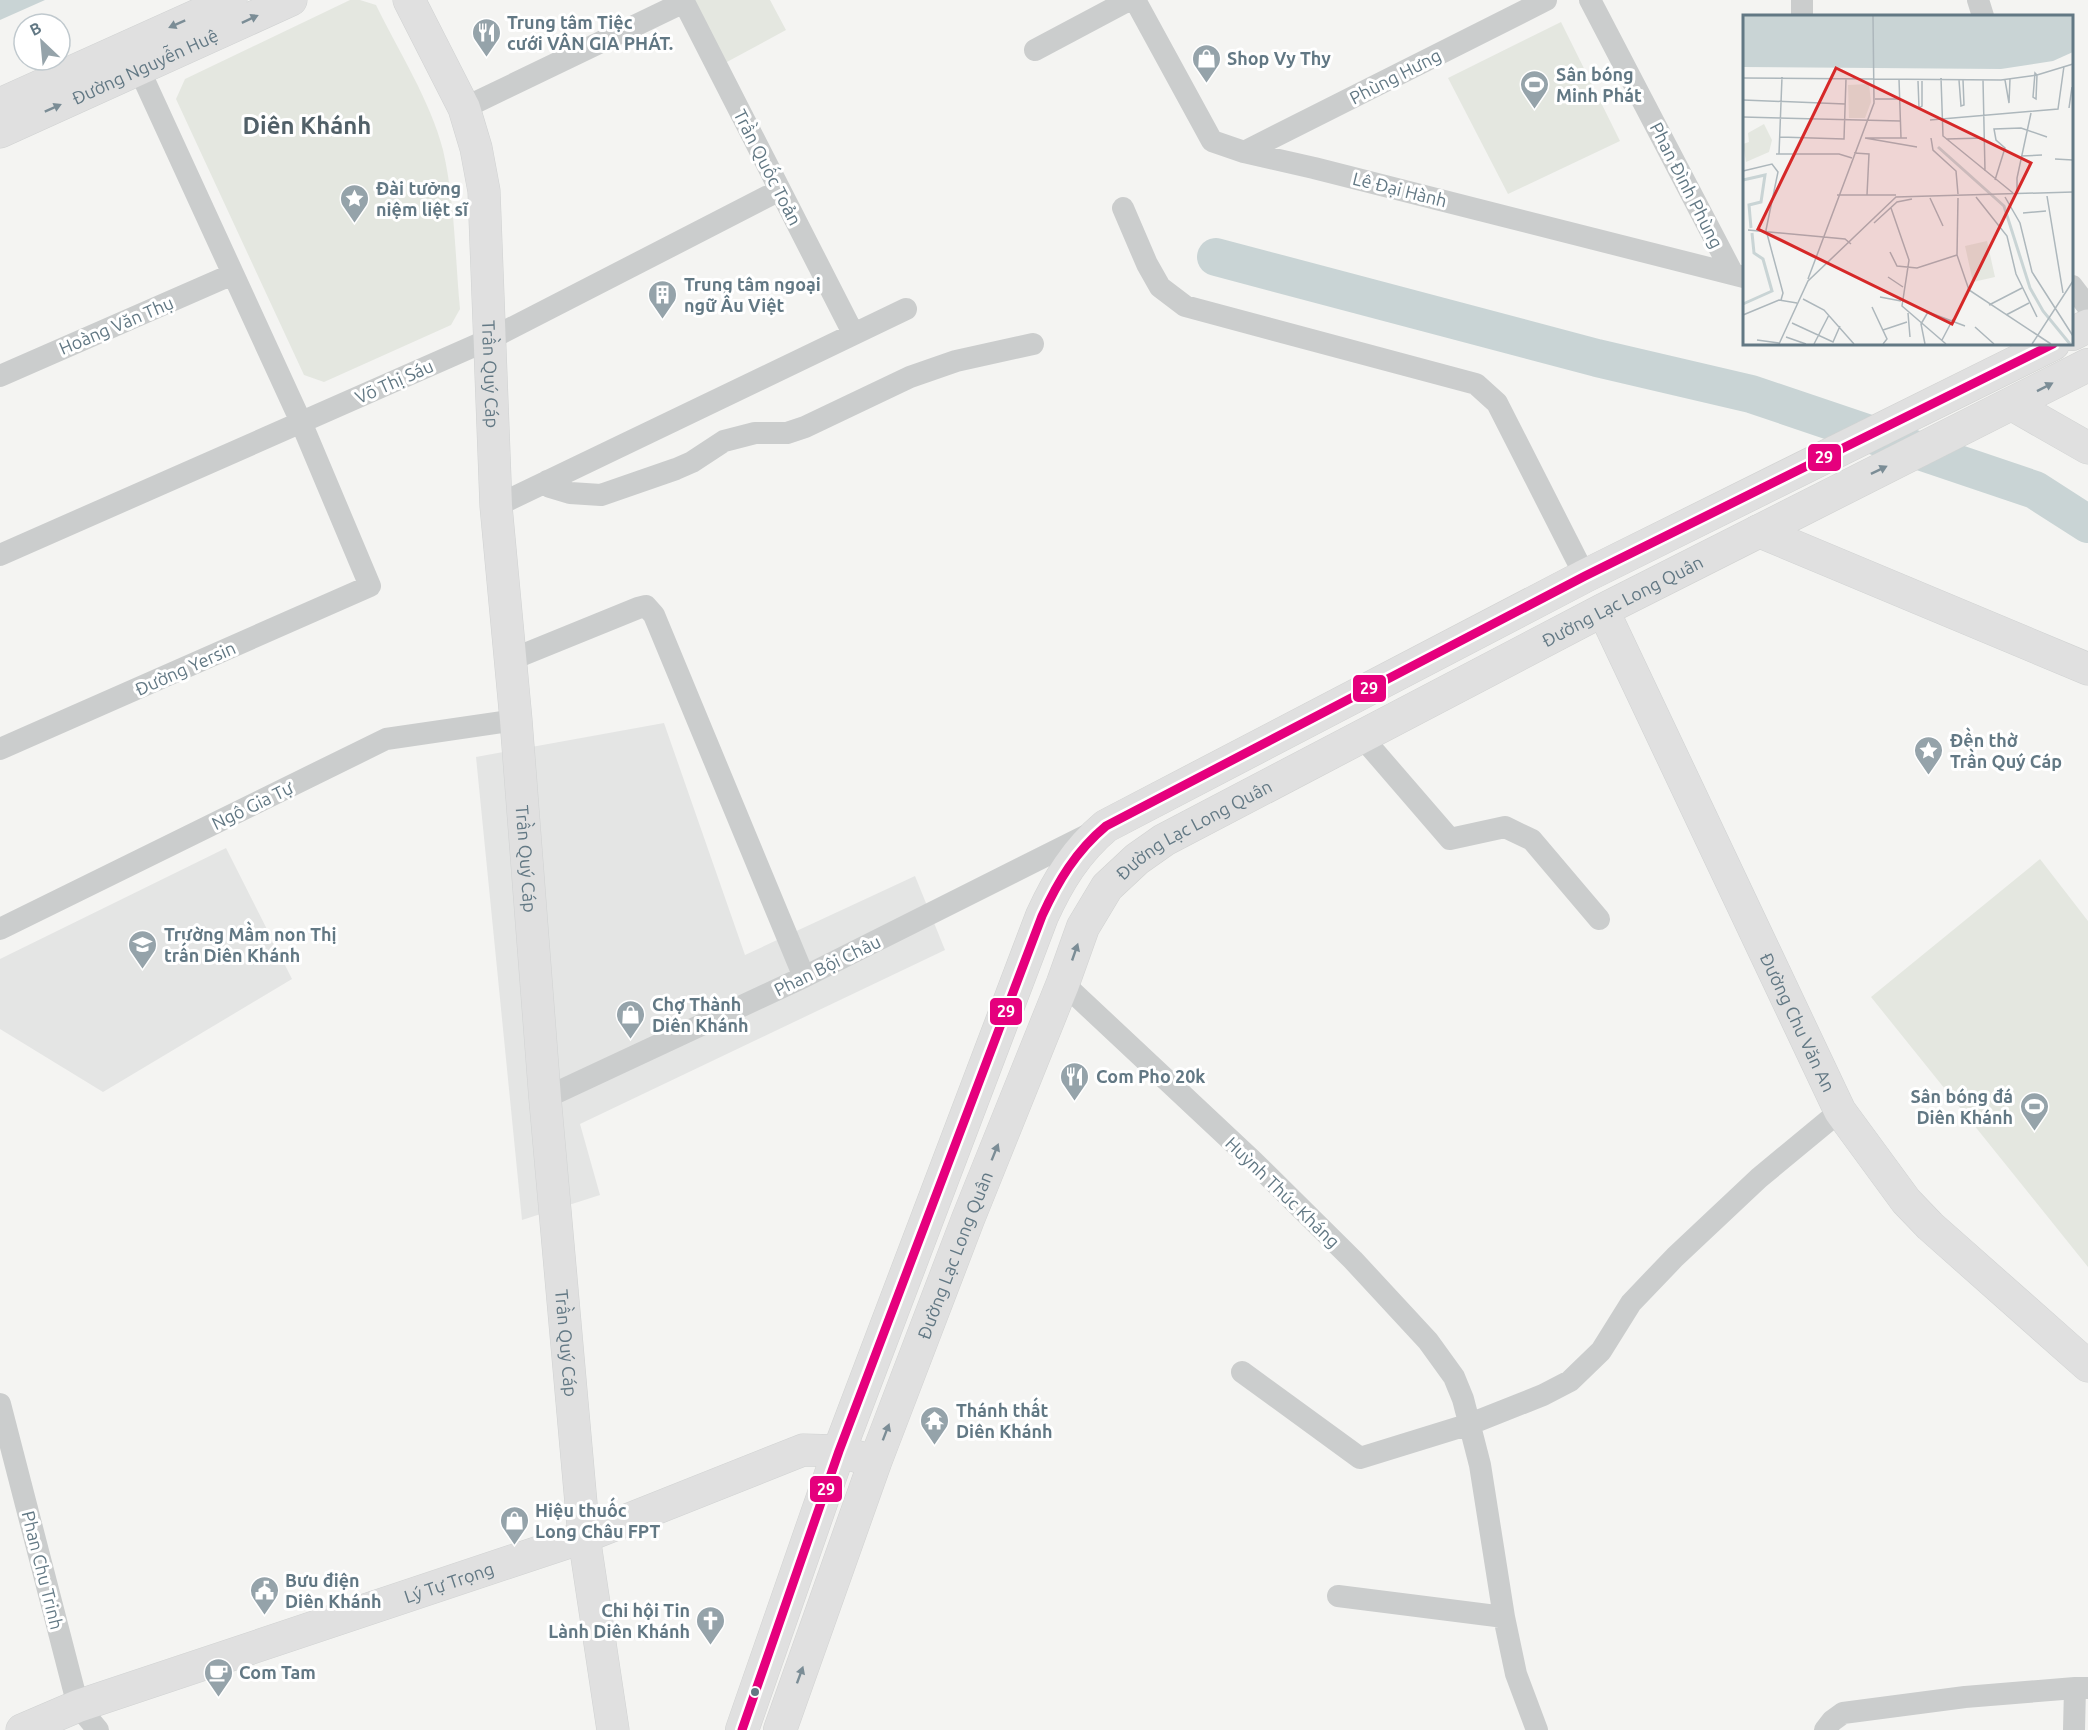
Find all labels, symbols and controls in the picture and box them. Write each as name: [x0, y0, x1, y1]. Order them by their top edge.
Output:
north arrow: [12, 12, 72, 72]
place label: Trung tâm Tiệc cưới VÂN GIA PHÁT.: [507, 12, 673, 53]
one-way arrow: [241, 13, 259, 23]
inset map: [1743, 15, 2073, 345]
restaurant icon: Trung tâm Tiệc cưới VÂN GIA PHÁT.: [470, 16, 502, 58]
text: B: [27, 18, 44, 39]
one-way arrow: [168, 19, 186, 29]
street label: Đường Nguyễn Huệ: [69, 25, 221, 108]
shop icon: Shop Vy Thy: [1190, 42, 1222, 84]
street label: Phùng Hưng: [1346, 44, 1444, 108]
place label: Shop Vy Thy: [1227, 48, 1331, 68]
place label: Sân bóng Minh Phát: [1556, 64, 1642, 105]
sports icon: Sân bóng Minh Phát: [1519, 68, 1551, 110]
one-way arrow: [45, 103, 63, 113]
street label: Trần Quốc Toản: [729, 105, 808, 229]
district label: Diên Khánh: [243, 112, 371, 139]
street label: Phan Đình Phùng: [1647, 119, 1727, 251]
street label: Lê Đại Hành: [1351, 168, 1449, 210]
place label: Đài tưởng niệm liệt sĩ: [376, 178, 469, 219]
place icon: Đài tưởng niệm liệt sĩ: [339, 182, 371, 224]
place label: Trung tâm ngoại ngữ Âu Việt: [684, 274, 821, 315]
building icon: Trung tâm ngoại ngữ Âu Việt: [647, 278, 679, 320]
street label: Hoàng Văn Thụ: [56, 292, 176, 358]
street label: Trần Quý Cáp: [479, 320, 503, 428]
street label: Võ Thị Sáu: [352, 355, 436, 407]
one-way arrow: [2036, 382, 2054, 392]
line badge: 29: [1807, 443, 1842, 472]
text: 29: [1815, 448, 1833, 466]
one-way arrow: [1871, 465, 1888, 474]
street label: Đường Lạc Long Quân: [1538, 551, 1706, 650]
street label: Đường Yersin: [132, 637, 238, 699]
line badge: 29: [1352, 674, 1387, 703]
text: 29: [1360, 679, 1378, 697]
place label: Đền thờ Trần Quý Cáp: [1950, 727, 2062, 771]
place icon: Đền thờ Trần Quý Cáp: [1913, 734, 1945, 776]
street label: Đường Lạc Long Quân: [1112, 775, 1275, 883]
street label: Ngô Gia Tự: [208, 777, 296, 833]
street label: Trần Quý Cáp: [513, 804, 541, 913]
place label: Trường Mầm non Thị trấn Diên Khánh: [164, 921, 337, 965]
school or university icon: Trường Mầm non Thị trấn Diên Khánh: [127, 928, 159, 970]
street label: Phan Bội Châu: [770, 931, 884, 999]
one-way arrow: [1070, 942, 1080, 960]
street label: Đường Chu Văn An: [1757, 949, 1839, 1095]
place label: Chợ Thành Diên Khánh: [652, 994, 749, 1035]
line badge: 29: [989, 997, 1023, 1026]
shop icon: Chợ Thành Diên Khánh: [615, 998, 647, 1040]
text: 29: [997, 1002, 1015, 1020]
restaurant icon: Com Pho 20k: [1059, 1060, 1091, 1102]
place label: Com Pho 20k: [1096, 1066, 1205, 1086]
place label: Sân bóng đá Diên Khánh: [1910, 1086, 2013, 1127]
sports icon: Sân bóng đá Diên Khánh: [2018, 1090, 2050, 1132]
street label: Huỳnh Thúc Kháng: [1222, 1133, 1344, 1251]
one-way arrow: [990, 1143, 1000, 1161]
street label: Đường Lạc Long Quân: [913, 1168, 996, 1342]
street label: Trần Quý Cáp: [552, 1289, 582, 1398]
place label: Thánh thất Diên Khánh: [956, 1397, 1053, 1441]
temple icon: Thánh thất Diên Khánh: [919, 1404, 951, 1446]
one-way arrow: [882, 1423, 892, 1441]
line badge: 29: [809, 1475, 843, 1503]
text: 29: [817, 1480, 835, 1498]
place label: Hiệu thuốc Long Châu FPT: [535, 1497, 660, 1541]
shop icon: Hiệu thuốc Long Châu FPT: [498, 1504, 530, 1546]
street label: Phan Chu Trinh: [19, 1509, 67, 1631]
street label: Lý Tự Trọng: [401, 1558, 496, 1606]
place label: Bưu điện Diên Khánh: [285, 1570, 382, 1611]
public building icon: Bưu điện Diên Khánh: [248, 1574, 280, 1616]
place label: Chi hội Tin Lành Diên Khánh: [548, 1600, 690, 1641]
church icon: Chi hội Tin Lành Diên Khánh: [695, 1604, 727, 1646]
cafe icon: Com Tam: [202, 1656, 234, 1698]
place label: Com Tam: [239, 1662, 316, 1682]
one-way arrow: [795, 1666, 805, 1684]
unlabelled marker: [749, 1686, 761, 1698]

